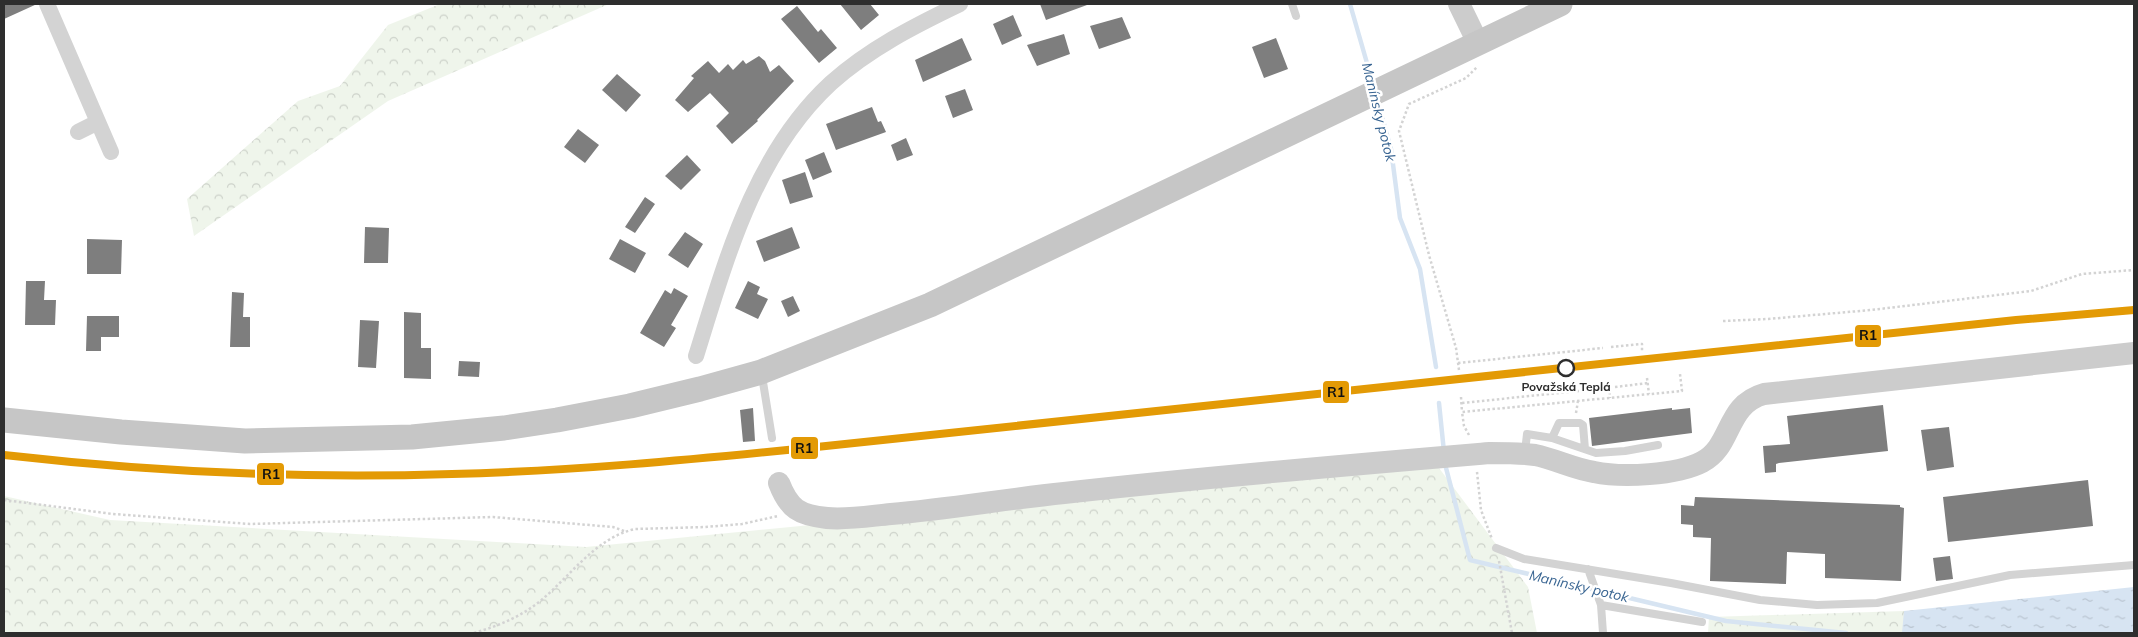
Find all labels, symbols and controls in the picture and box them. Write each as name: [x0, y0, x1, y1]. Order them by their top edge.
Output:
water label: Manínsky potok: [1358, 61, 1400, 164]
line badge: R1: [1854, 324, 1882, 348]
text: R1: [1859, 326, 1877, 344]
marker: Považská Teplá: [1557, 359, 1575, 377]
place label: Považská Teplá: [1521, 379, 1611, 394]
line badge: R1: [1322, 380, 1350, 404]
text: R1: [1327, 383, 1345, 401]
line badge: R1: [790, 436, 819, 460]
text: R1: [795, 439, 813, 457]
line badge: R1: [256, 462, 285, 486]
text: R1: [262, 465, 280, 483]
water label: Manínsky potok: [1528, 566, 1631, 606]

